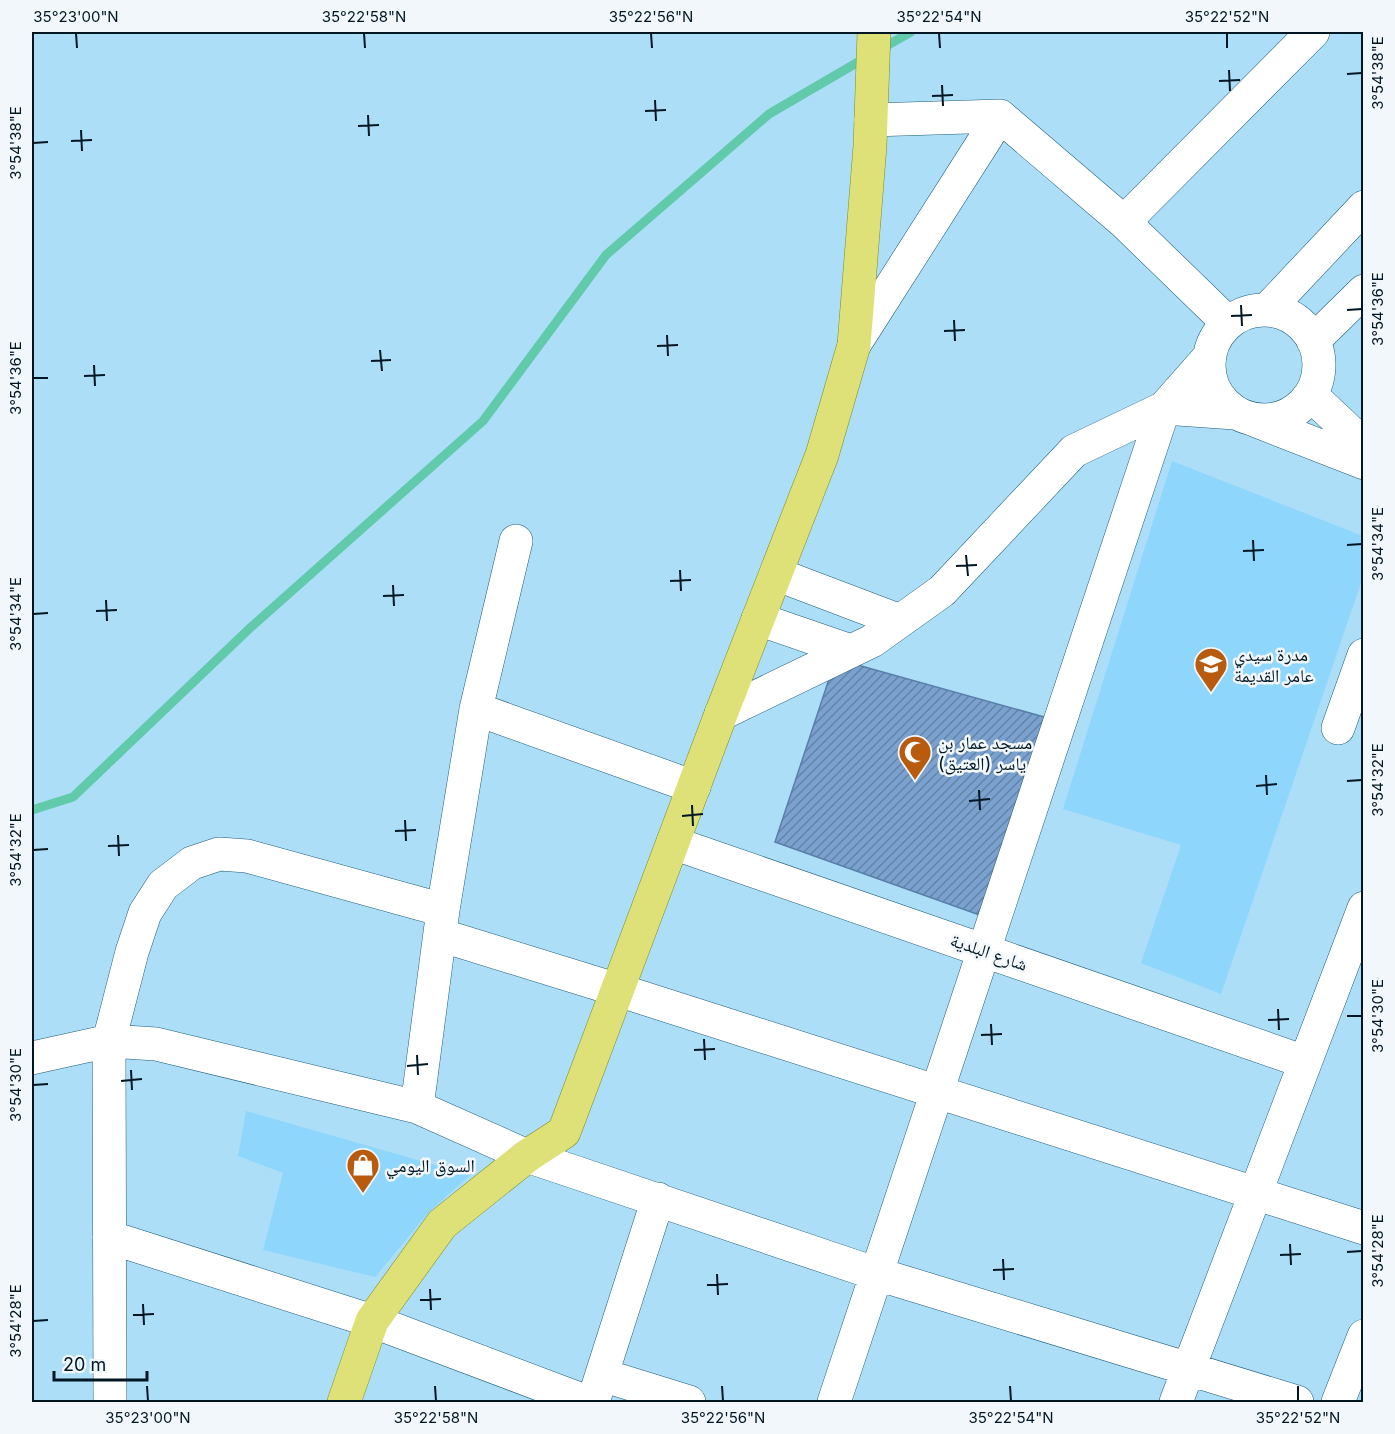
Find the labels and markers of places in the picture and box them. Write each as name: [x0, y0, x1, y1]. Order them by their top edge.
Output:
place label: مدرة سيدي عامر القديمة: [1234, 644, 1314, 686]
school or university icon: مدرة سيدي عامر القديمة: [1193, 646, 1229, 693]
place label: مسجد عمار بن ياسر (العتيق): [938, 732, 1032, 775]
mosque icon: مسجد عمار بن ياسر (العتيق): [897, 734, 933, 781]
shop icon: السوق اليومي: [345, 1147, 381, 1194]
place label: السوق اليومي: [386, 1155, 475, 1180]

